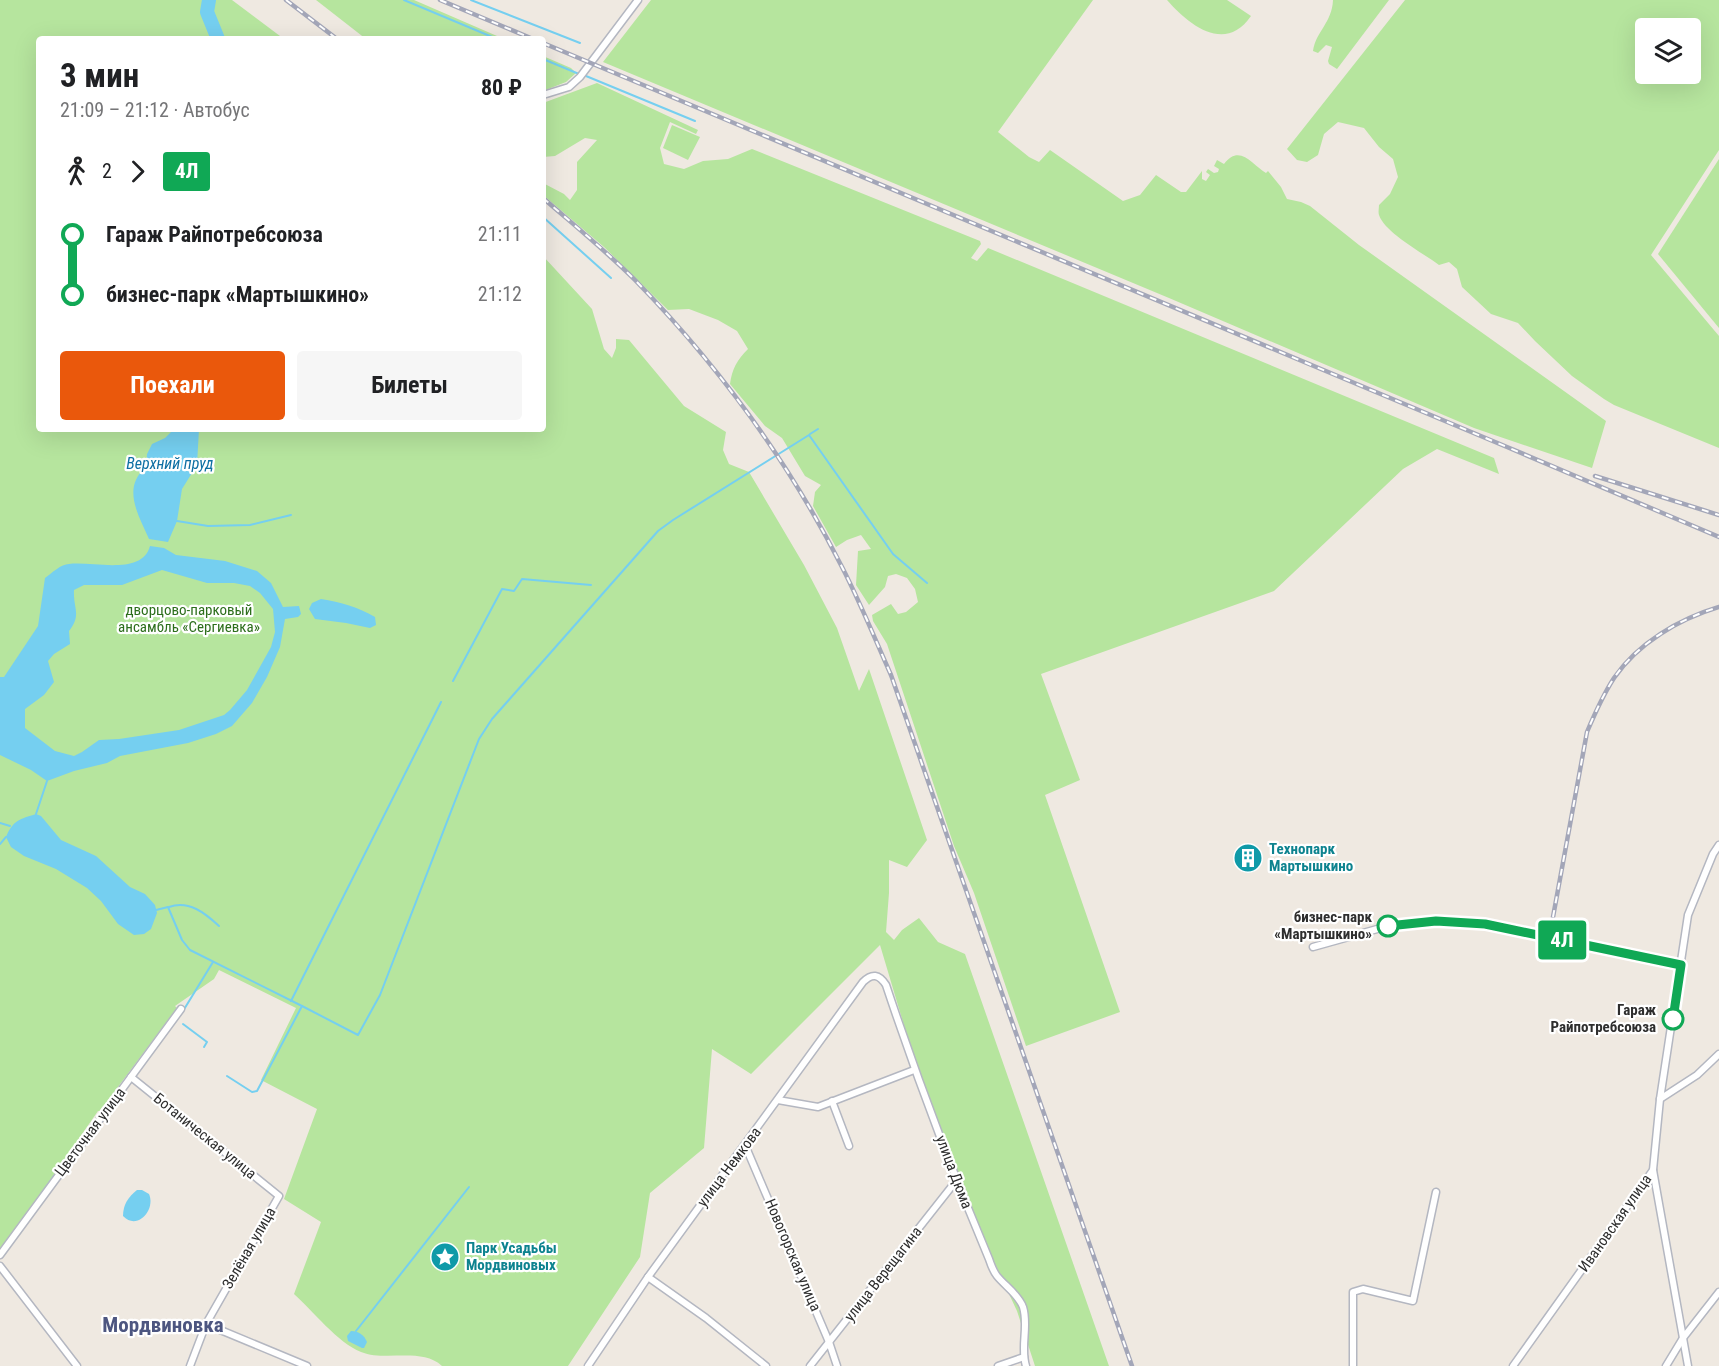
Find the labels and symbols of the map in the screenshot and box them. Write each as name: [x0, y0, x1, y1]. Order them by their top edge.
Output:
water label: Верхний пруд: [126, 454, 214, 473]
park label: дворцово-парковый ансамбль «Сергиевка»: [118, 601, 260, 636]
place label: Технопарк Мартышкино: [1269, 840, 1353, 875]
building icon: Технопарк Мартышкино: [1232, 842, 1264, 874]
place label: бизнес-парк «Мартышкино»: [1274, 908, 1372, 943]
marker: бизнес-парк «Мартышкино»: [1377, 915, 1399, 937]
line badge: 4Л: [1535, 920, 1589, 960]
place label: Гараж Райпотребсоюза: [1551, 1001, 1656, 1036]
marker: Гараж Райпотребсоюза: [1662, 1008, 1684, 1030]
street label: Цветочная улица: [51, 1084, 129, 1180]
street label: Ботаническая улица: [150, 1089, 260, 1183]
street label: улица Немкова: [693, 1124, 765, 1210]
street label: улица Дюма: [932, 1133, 976, 1211]
street label: Ивановская улица: [1575, 1171, 1655, 1275]
street label: Новогорская улица: [761, 1196, 825, 1314]
street label: Зелёная улица: [218, 1204, 280, 1292]
street label: улица Верещагина: [840, 1223, 926, 1325]
place label: Парк Усадьбы Мордвиновых: [466, 1239, 557, 1274]
place icon: Парк Усадьбы Мордвиновых: [429, 1241, 461, 1273]
district label: Мордвиновка: [102, 1313, 224, 1337]

